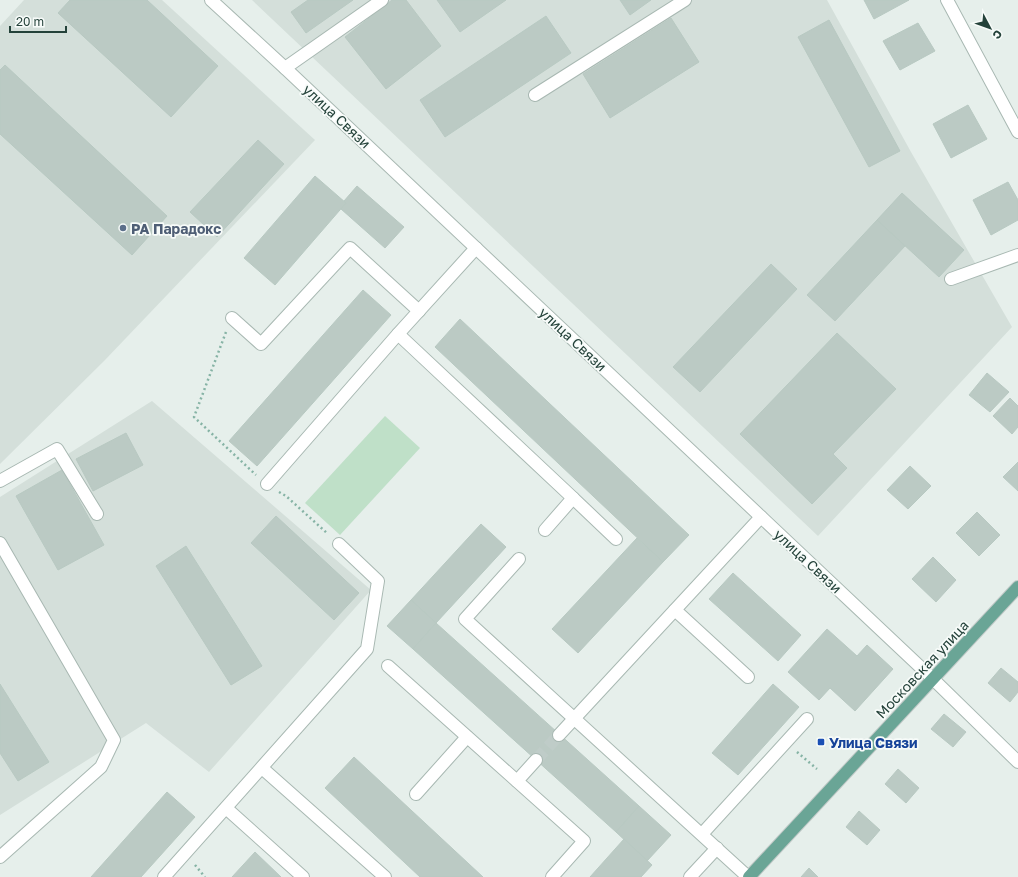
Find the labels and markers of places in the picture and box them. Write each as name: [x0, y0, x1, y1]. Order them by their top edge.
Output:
place label: РА Парадокс: [131, 220, 221, 237]
marker: РА Парадокс: [118, 223, 128, 233]
place label: Улица Связи: [829, 734, 918, 751]
marker: Улица Связи: [816, 737, 826, 747]

